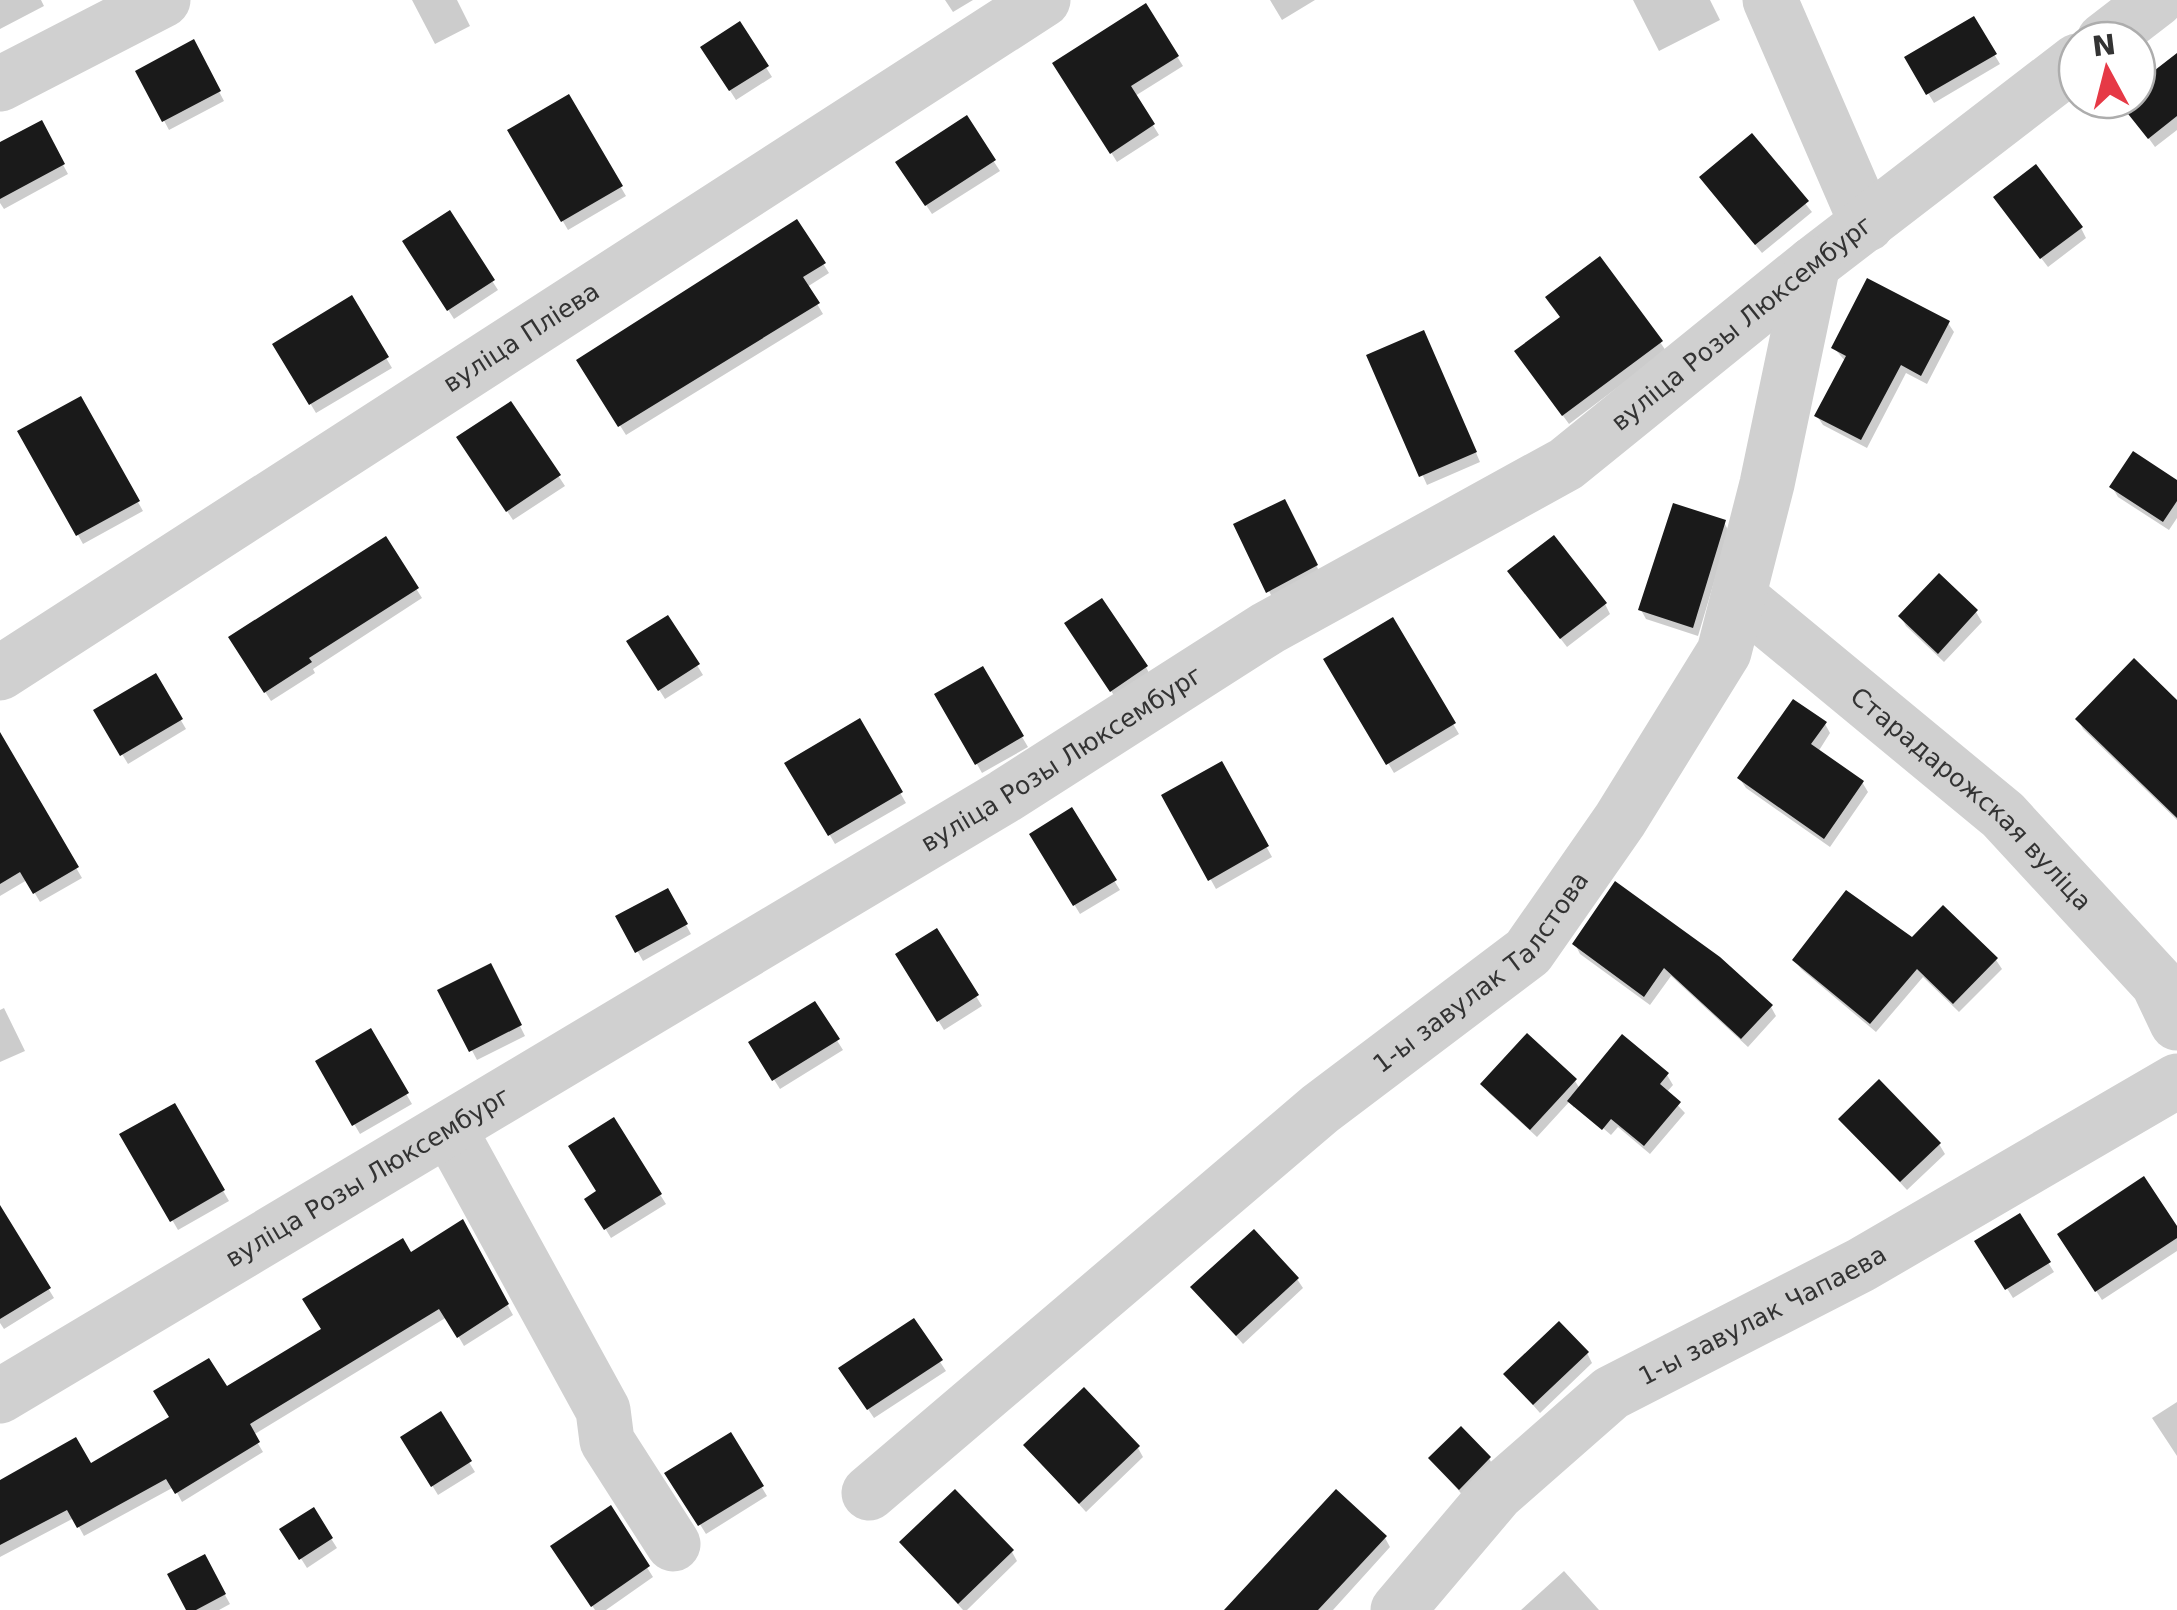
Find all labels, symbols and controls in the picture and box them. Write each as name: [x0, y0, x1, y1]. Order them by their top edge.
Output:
north arrow: [2057, 20, 2157, 120]
text: N: [2090, 28, 2118, 63]
street label: вуліца Розы Люксембург: [1605, 210, 1878, 437]
street label: вуліца Пліева: [438, 276, 605, 398]
street label: вуліца Розы Люксембург: [916, 660, 1208, 858]
street label: Старадарожская вуліца: [1845, 681, 2097, 916]
street label: 1-ы завулак Талстова: [1367, 866, 1595, 1079]
street label: вуліца Розы Люксембург: [220, 1081, 515, 1273]
street label: 1-ы завулак Чапаева: [1634, 1240, 1892, 1391]

